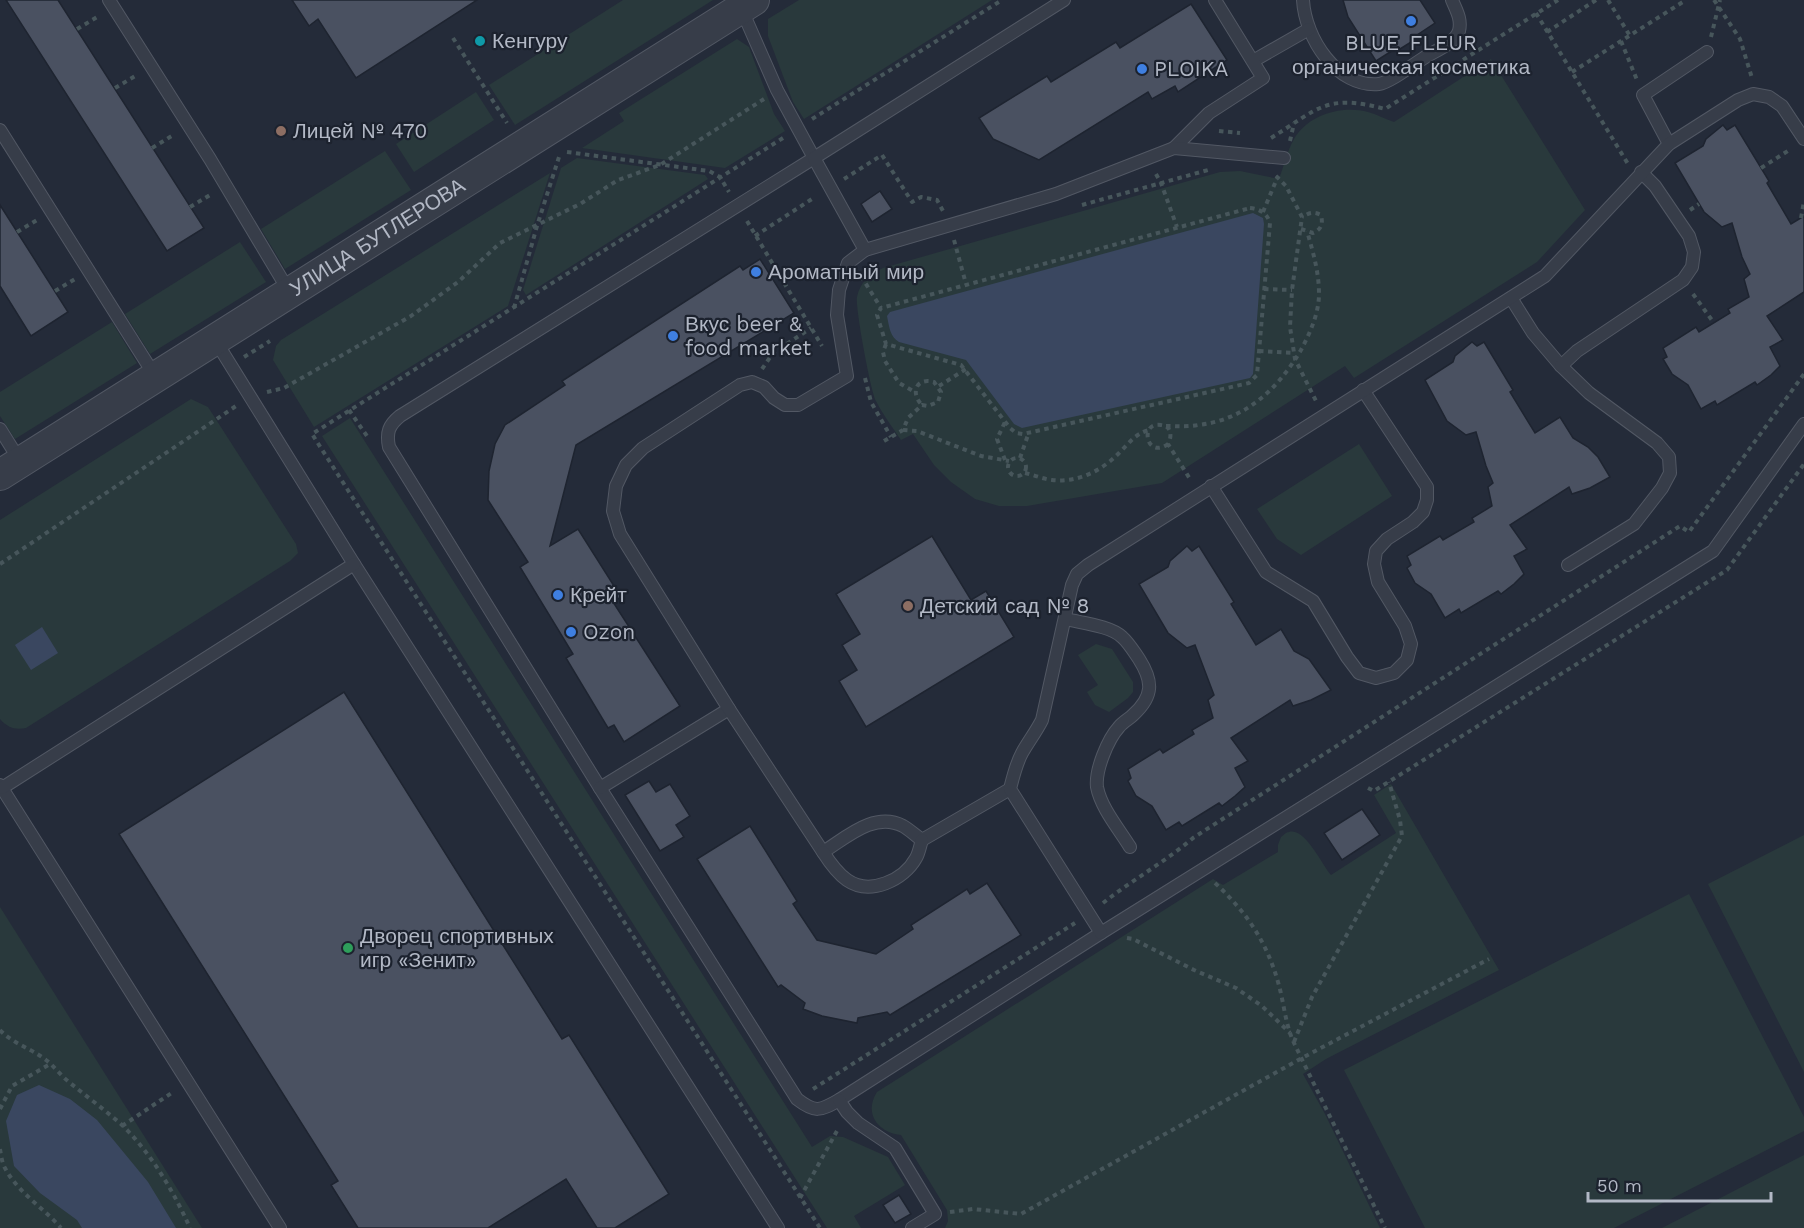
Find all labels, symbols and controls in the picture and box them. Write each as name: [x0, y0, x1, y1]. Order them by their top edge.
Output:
marker: BLUE_FLEUR органическая косметика: [1404, 14, 1418, 28]
place label: Кенгуру: [492, 28, 568, 53]
place label: BLUE_FLEUR органическая косметика: [1292, 30, 1530, 79]
marker: Кенгуру: [473, 34, 487, 48]
place label: PLOIKA: [1154, 56, 1229, 81]
marker: PLOIKA: [1135, 62, 1149, 76]
place label: Лицей № 470: [293, 118, 427, 143]
marker: Лицей № 470: [274, 124, 288, 138]
street label: УЛИЦА БУТЛЕРОВА: [285, 172, 469, 301]
place label: Ароматный мир: [768, 259, 924, 284]
marker: Ароматный мир: [749, 265, 763, 279]
place label: Вкус beer & food market: [685, 311, 811, 360]
marker: Вкус beer & food market: [666, 329, 680, 343]
place label: Крейт: [570, 582, 627, 607]
marker: Крейт: [551, 588, 565, 602]
place label: Детский сад № 8: [920, 593, 1090, 618]
marker: Детский сад № 8: [901, 599, 915, 613]
place label: Ozon: [583, 619, 635, 644]
marker: Ozon: [564, 625, 578, 639]
place label: Дворец спортивных игр «Зенит»: [360, 923, 554, 972]
marker: Дворец спортивных игр «Зенит»: [341, 941, 355, 955]
scale bar: [1588, 1165, 1771, 1203]
text: 50 m: [1597, 1175, 1642, 1196]

